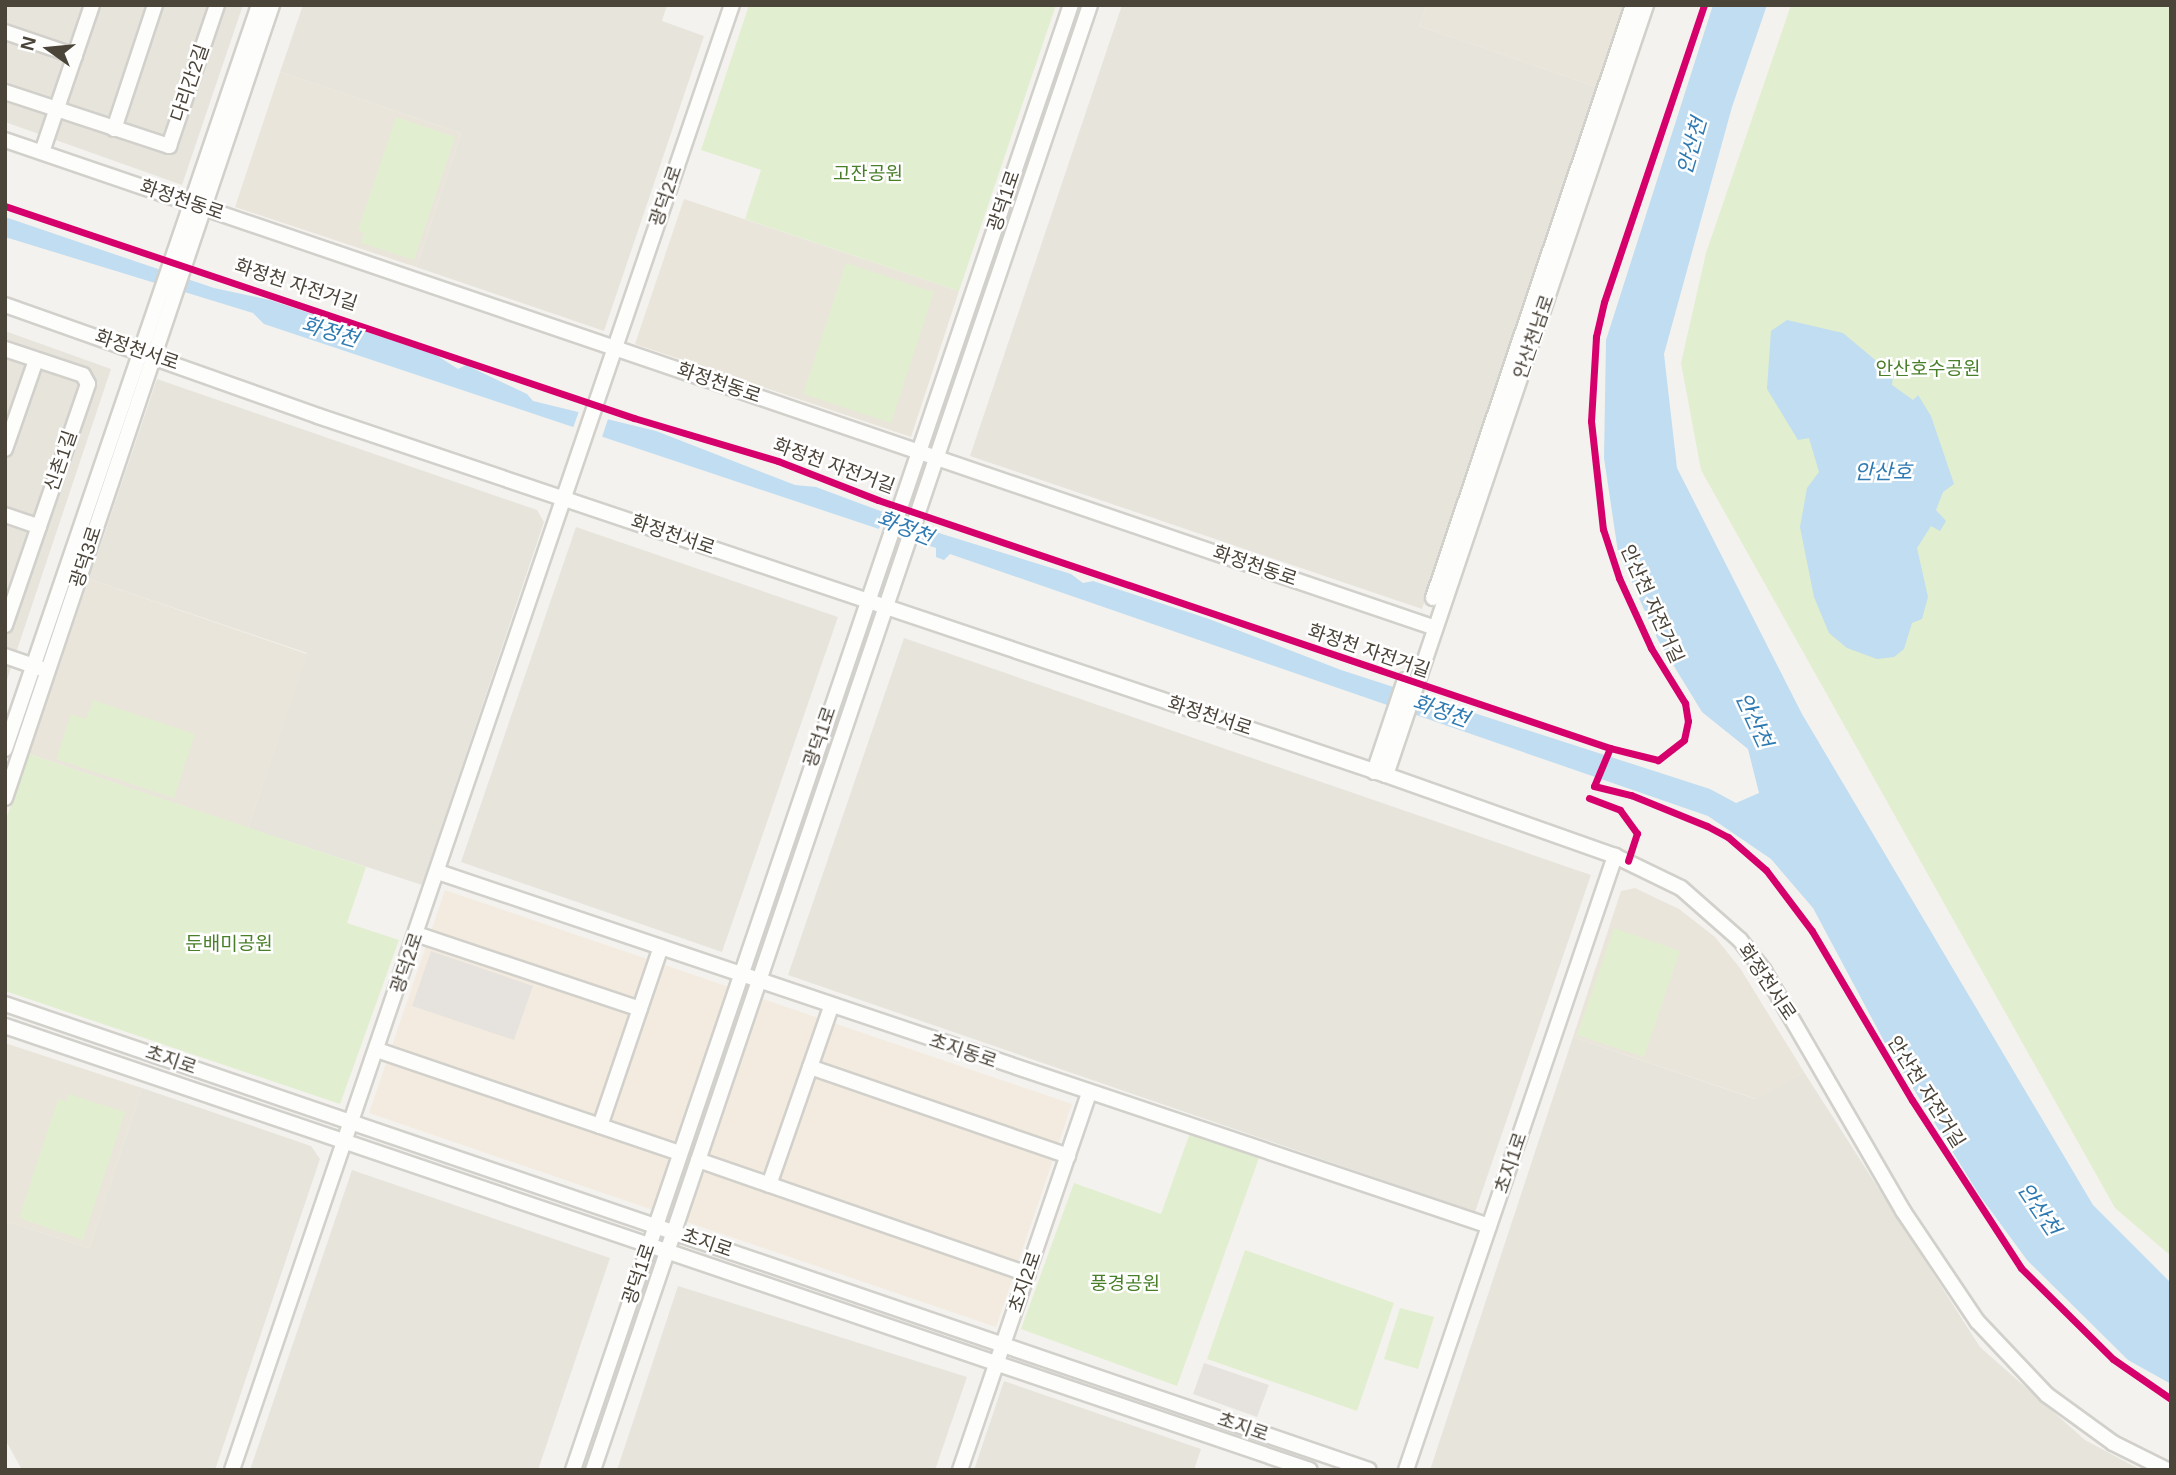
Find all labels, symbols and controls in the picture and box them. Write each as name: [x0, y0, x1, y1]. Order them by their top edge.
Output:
north arrow: [14, 14, 84, 84]
text: N: [16, 34, 40, 53]
street label: 다리간2길: [166, 41, 214, 125]
water label: 안산천: [1672, 115, 1712, 177]
street label: 광덕2로: [645, 163, 687, 229]
park label: 고잔공원: [833, 163, 903, 185]
street label: 광덕1로: [983, 168, 1025, 234]
street label: 화정천동로: [137, 175, 227, 225]
street label: 화정천 자전거길: [232, 254, 360, 316]
street label: 안산천남로: [1509, 292, 1559, 382]
water label: 화정천: [299, 311, 361, 353]
street label: 화정천서로: [92, 325, 182, 375]
street label: 화정천동로: [674, 358, 764, 408]
park label: 안산호수공원: [1876, 358, 1980, 380]
street label: 신촌1길: [40, 428, 82, 494]
street label: 화정천 자전거길: [770, 433, 898, 499]
water label: 안산호: [1854, 459, 1912, 485]
water label: 화정천: [873, 505, 937, 551]
street label: 화정천서로: [628, 510, 718, 560]
street label: 광덕3로: [65, 524, 107, 590]
street label: 화정천동로: [1210, 541, 1300, 591]
street label: 안산천 자전거길: [1616, 541, 1688, 667]
street label: 화정천 자전거길: [1305, 619, 1433, 683]
water label: 안산천: [1730, 688, 1778, 752]
water label: 화정천: [1409, 690, 1473, 732]
street label: 화정천서로: [1165, 692, 1255, 740]
street label: 광덕1로: [799, 704, 841, 770]
street label: 광덕2로: [386, 930, 428, 996]
park label: 둔배미공원: [185, 933, 273, 955]
street label: 화정천서로: [1733, 939, 1801, 1025]
street label: 초지동로: [926, 1029, 1000, 1073]
street label: 안산천 자전거길: [1883, 1032, 1969, 1152]
street label: 초지로: [142, 1041, 200, 1079]
street label: 초지1로: [1490, 1130, 1532, 1196]
water label: 안산천: [2012, 1178, 2066, 1240]
street label: 초지로: [678, 1224, 736, 1262]
street label: 광덕1로: [618, 1241, 660, 1307]
street label: 초지2로: [1004, 1249, 1046, 1315]
park label: 풍경공원: [1090, 1273, 1160, 1295]
street label: 초지로: [1214, 1408, 1272, 1446]

